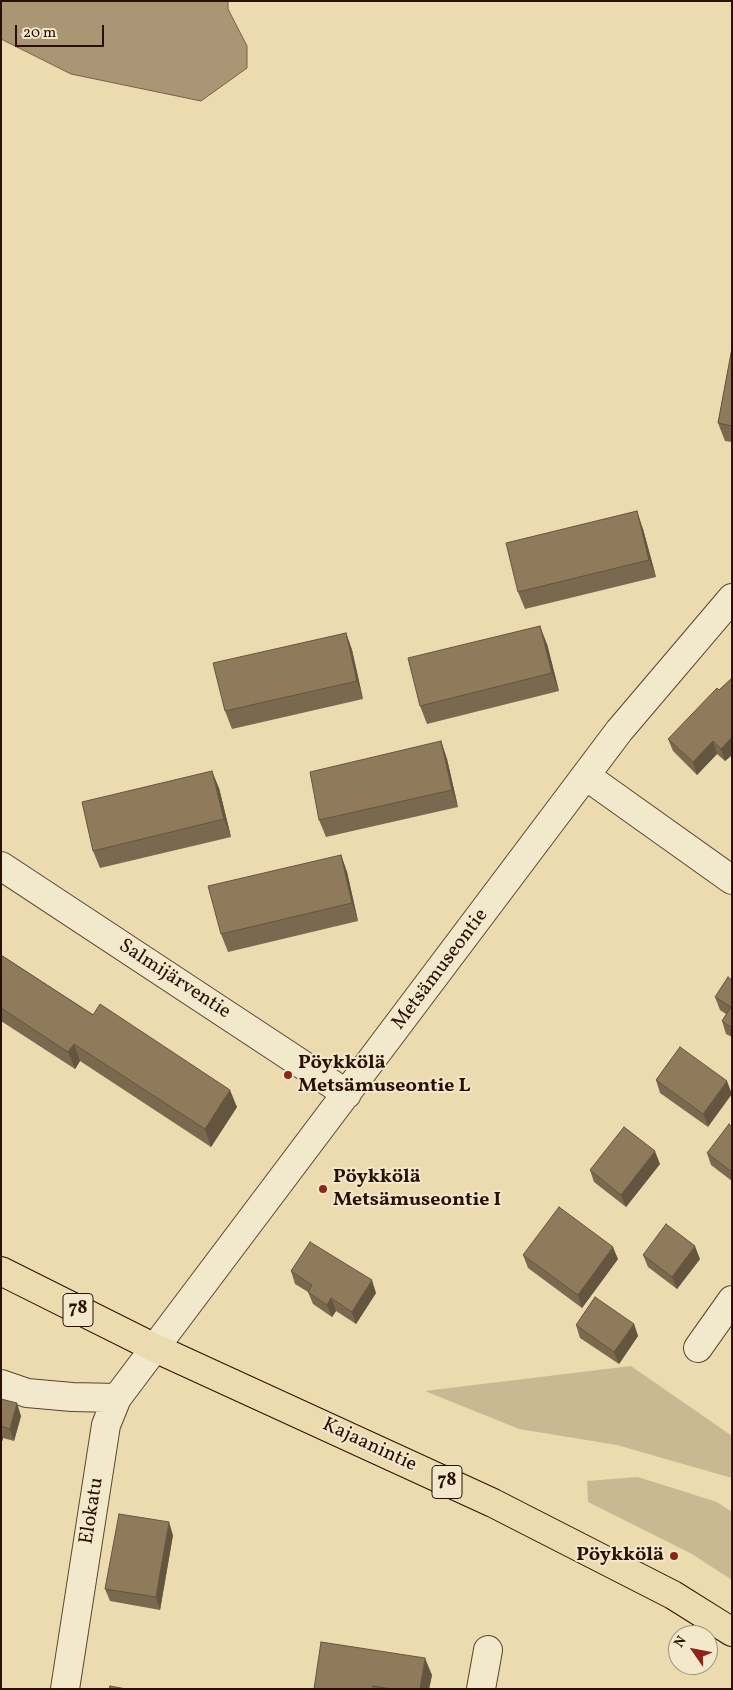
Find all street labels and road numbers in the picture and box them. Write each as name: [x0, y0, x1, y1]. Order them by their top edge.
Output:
street label: Metsämuseontie: [388, 905, 494, 1035]
street label: Salmijärventie: [113, 935, 235, 1025]
road number: 78: [63, 1294, 93, 1326]
street label: Kajaanintie: [318, 1414, 420, 1478]
road number: 78: [432, 1465, 462, 1498]
street label: Elokatu: [76, 1476, 110, 1546]

